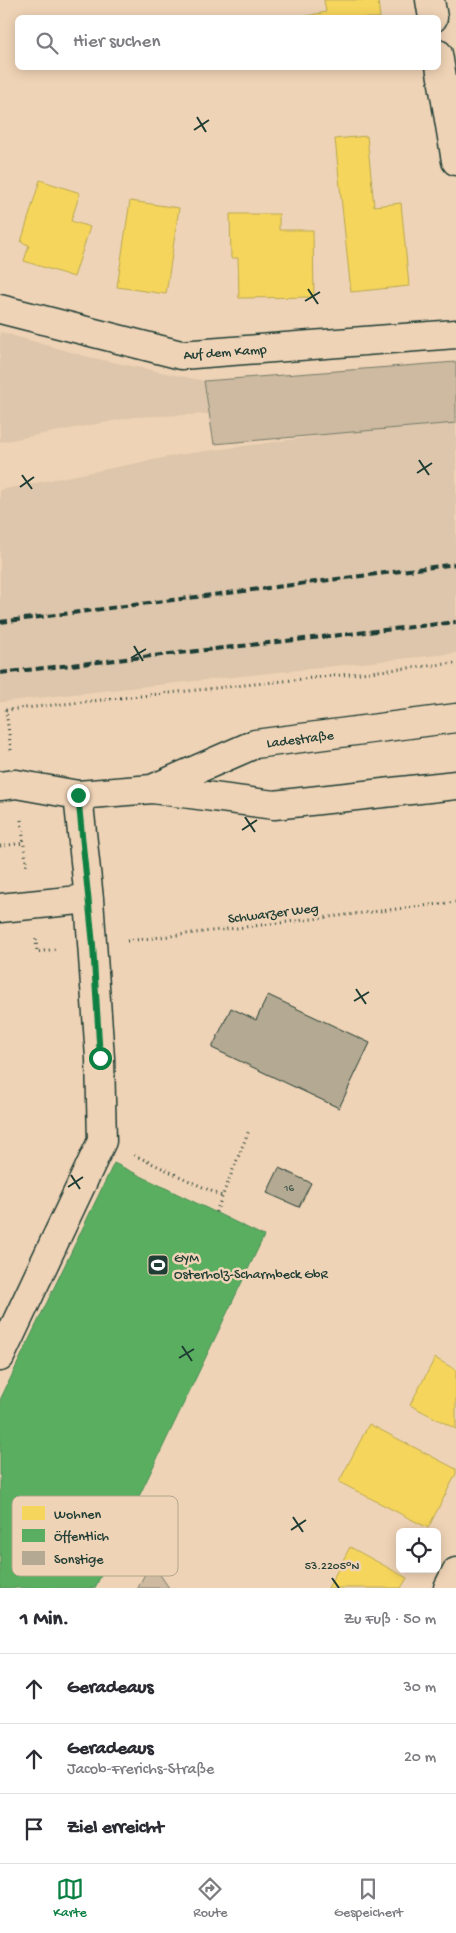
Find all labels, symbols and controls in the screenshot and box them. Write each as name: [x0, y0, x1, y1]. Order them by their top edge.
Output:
search box: [15, 15, 441, 70]
icon: search: [33, 29, 61, 57]
text: Hier suchen: [73, 31, 160, 54]
street label: Auf dem Kamp: [183, 342, 267, 365]
street label: Ladestraße: [266, 728, 336, 753]
route end: [67, 784, 90, 807]
street label: Schwarzer Weg: [227, 900, 320, 928]
route start: [89, 1047, 112, 1070]
house number: 16: [283, 1183, 294, 1195]
place label: GYM Osterholz-Scharmbeck GbR: [174, 1251, 329, 1284]
sports icon: GYM Osterholz-Scharmbeck GbR: [146, 1253, 170, 1277]
legend: [12, 1496, 178, 1576]
text: Wohnen: [54, 1507, 102, 1524]
map controls: [396, 1528, 441, 1573]
button: locate: [396, 1528, 441, 1573]
text: Öffentlich: [54, 1529, 109, 1546]
text: Sonstige: [54, 1552, 104, 1569]
text: 53.2205°N: [305, 1560, 359, 1574]
text: 1 Min.: [20, 1608, 69, 1633]
text: Zu Fuß · 50 m: [344, 1611, 436, 1630]
icon: ahead: [20, 1675, 48, 1703]
text: Geradeaus: [67, 1677, 153, 1700]
text: 30 m: [403, 1679, 436, 1698]
text: Geradeaus: [67, 1738, 153, 1761]
icon: ahead: [20, 1745, 48, 1773]
text: 20 m: [404, 1749, 436, 1768]
text: Jacob-Frerichs-Straße: [67, 1761, 214, 1780]
icon: arrive: [20, 1815, 48, 1843]
text: Ziel erreicht: [67, 1817, 164, 1840]
tab: Karte: [53, 1875, 87, 1922]
tab: Route: [193, 1875, 227, 1922]
tab: Gespeichert: [334, 1875, 403, 1922]

